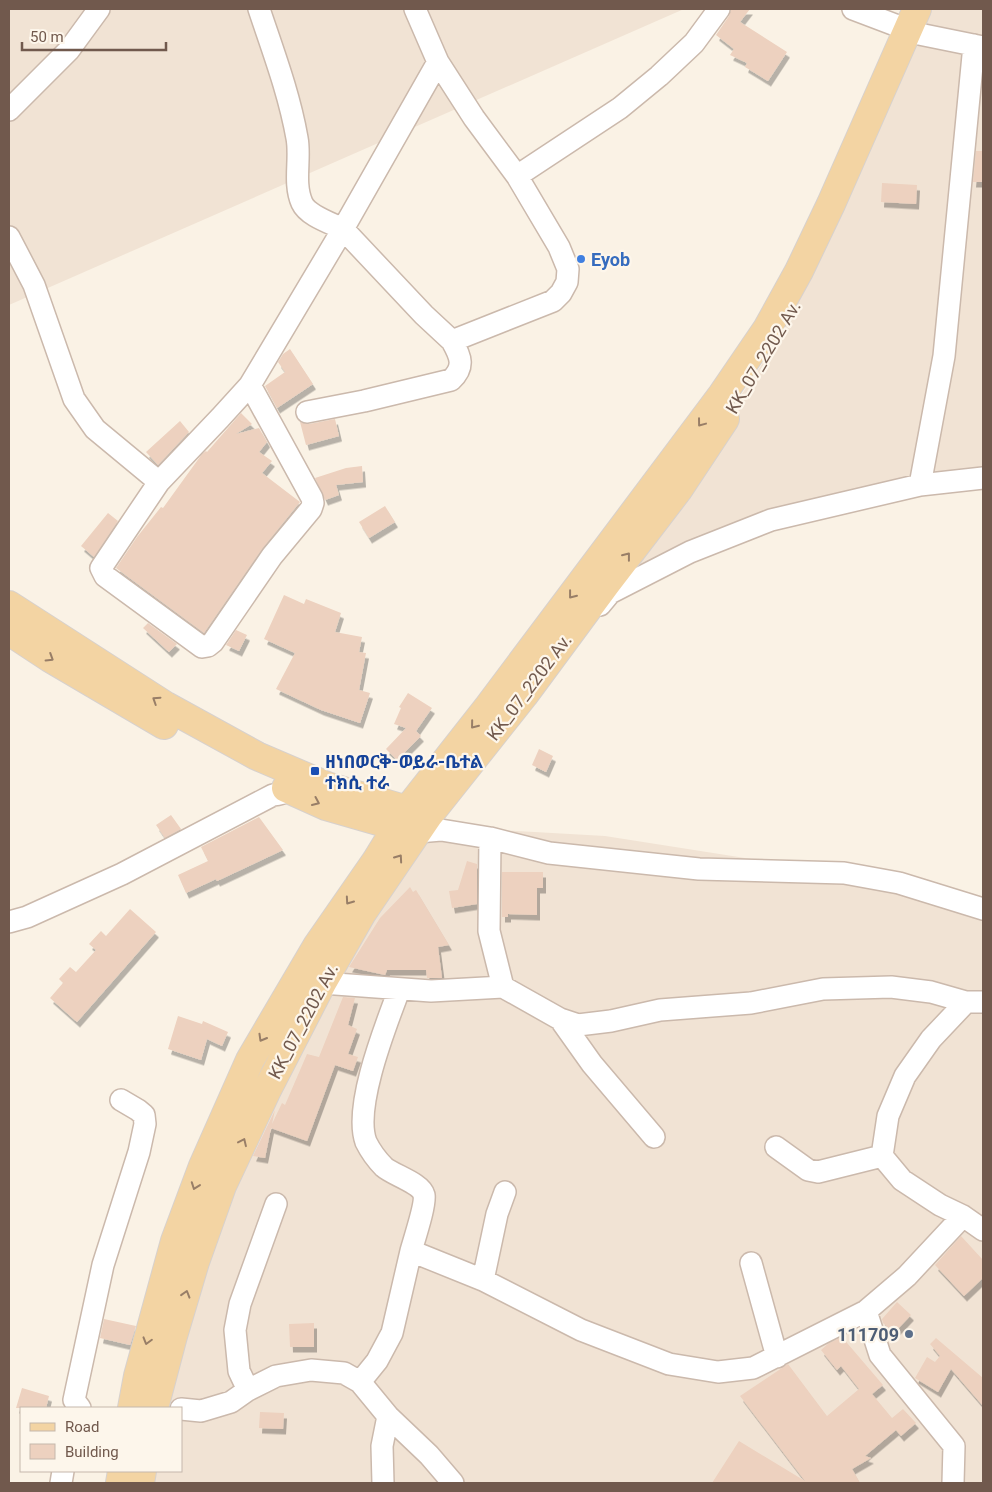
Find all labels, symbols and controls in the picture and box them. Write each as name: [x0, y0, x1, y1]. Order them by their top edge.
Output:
scale bar: [22, 20, 166, 52]
text: 50 m: [30, 28, 64, 46]
place label: Eyob: [591, 249, 630, 270]
marker: Eyob: [575, 253, 587, 265]
street label: KK_07_2202 Av.: [721, 297, 805, 417]
one-way arrow: [698, 417, 707, 427]
one-way arrow: [621, 552, 630, 562]
one-way arrow: [569, 589, 578, 599]
street label: KK_07_2202 Av.: [482, 630, 576, 744]
one-way arrow: [44, 652, 53, 661]
one-way arrow: [152, 697, 162, 706]
one-way arrow: [472, 719, 480, 728]
place label: ዘነበወርቅ-ወይራ-ቤተል ተክሲ ተራ: [325, 751, 483, 793]
marker: ዘነበወርቅ-ወይራ-ቤተል ተክሲ ተራ: [309, 765, 321, 777]
one-way arrow: [311, 795, 320, 806]
one-way arrow: [393, 855, 402, 864]
one-way arrow: [346, 895, 355, 905]
street label: KK_07_2202 Av.: [264, 960, 342, 1082]
one-way arrow: [259, 1033, 269, 1042]
one-way arrow: [236, 1138, 247, 1147]
one-way arrow: [191, 1182, 201, 1190]
one-way arrow: [180, 1290, 190, 1299]
place label: 111709: [837, 1324, 899, 1345]
marker: 111709: [903, 1328, 915, 1340]
one-way arrow: [143, 1337, 153, 1345]
legend: [20, 1407, 182, 1472]
text: Road: [65, 1418, 99, 1436]
text: Building: [65, 1443, 119, 1461]

